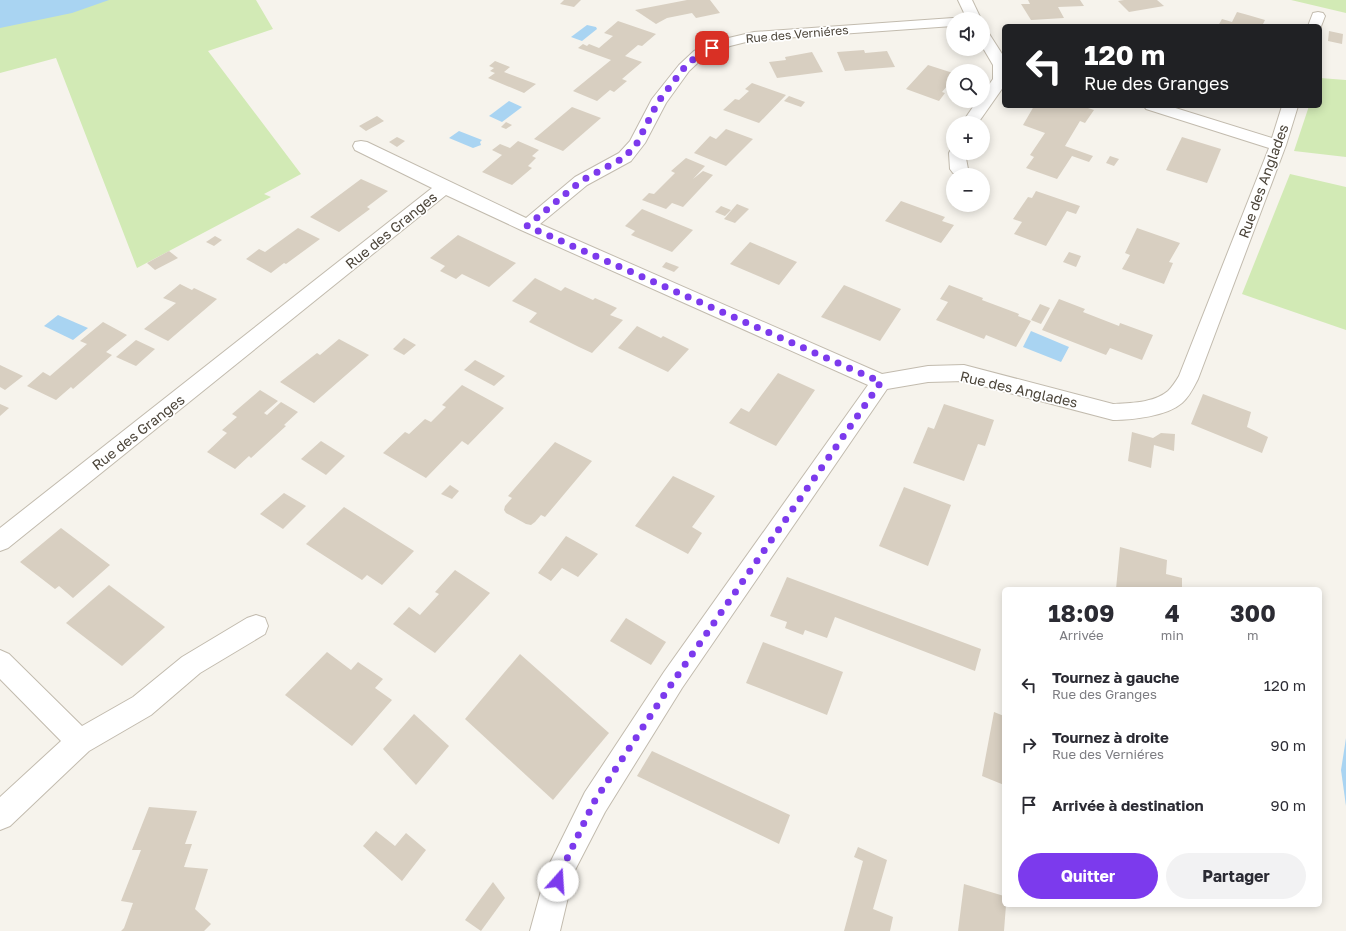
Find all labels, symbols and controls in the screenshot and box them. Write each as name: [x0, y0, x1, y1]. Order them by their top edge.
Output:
map controls: [946, 12, 990, 212]
button: sound: [946, 12, 990, 56]
street label: Rue des Verniéres: [745, 22, 849, 46]
pin: [695, 31, 729, 65]
icon: arrive: [701, 37, 723, 59]
text: 120 m: [1084, 38, 1165, 71]
icon: left: [1018, 40, 1070, 92]
button: search: [946, 64, 990, 108]
text: Rue des Granges: [1084, 72, 1229, 94]
button: +: [946, 116, 990, 160]
street label: Rue des Anglades: [1234, 122, 1292, 240]
button: −: [946, 168, 990, 212]
street label: Rue des Granges: [342, 188, 440, 272]
street label: Rue des Anglades: [959, 367, 1079, 411]
street label: Rue des Granges: [88, 391, 188, 473]
text: 18:09: [1048, 598, 1114, 627]
text: 4: [1165, 598, 1180, 627]
text: 300: [1230, 598, 1276, 627]
text: Arrivée: [1059, 627, 1104, 643]
text: min: [1161, 627, 1184, 643]
text: m: [1247, 627, 1259, 643]
text: Tournez à gauche: [1052, 668, 1179, 686]
icon: left: [1018, 674, 1040, 696]
text: 120 m: [1264, 676, 1306, 694]
text: Rue des Granges: [1052, 686, 1157, 702]
text: Tournez à droite: [1052, 728, 1169, 746]
icon: right: [1018, 734, 1040, 756]
text: 90 m: [1271, 736, 1306, 754]
text: Rue des Verniéres: [1052, 746, 1164, 762]
icon: arrive: [1018, 794, 1040, 816]
text: Arrivée à destination: [1052, 796, 1204, 814]
text: 90 m: [1271, 796, 1306, 814]
button: Quitter: [1018, 853, 1158, 899]
button: Partager: [1166, 853, 1306, 899]
position arrow: [537, 860, 579, 902]

